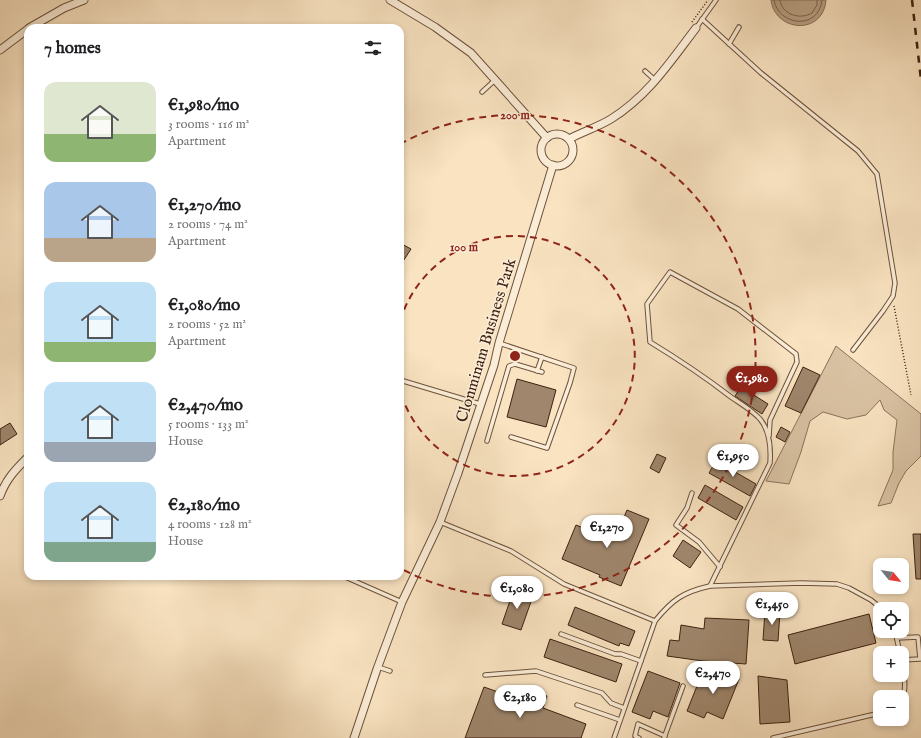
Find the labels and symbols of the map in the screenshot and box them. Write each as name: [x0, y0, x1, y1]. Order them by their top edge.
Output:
text: 200 m: [500, 108, 530, 123]
text: 100 m: [450, 240, 479, 255]
street label: Clonminam Business Park: [452, 256, 522, 425]
centre of rings: [508, 349, 522, 363]
pin: €1,980: [719, 366, 785, 400]
pin: €1,950: [700, 444, 766, 478]
pin: €1,270: [574, 515, 640, 549]
north arrow: [873, 558, 909, 594]
pin: €1,080: [484, 576, 550, 610]
pin: €1,450: [739, 592, 805, 626]
pin: €2,470: [680, 661, 746, 695]
pin: €2,180: [487, 685, 553, 719]

